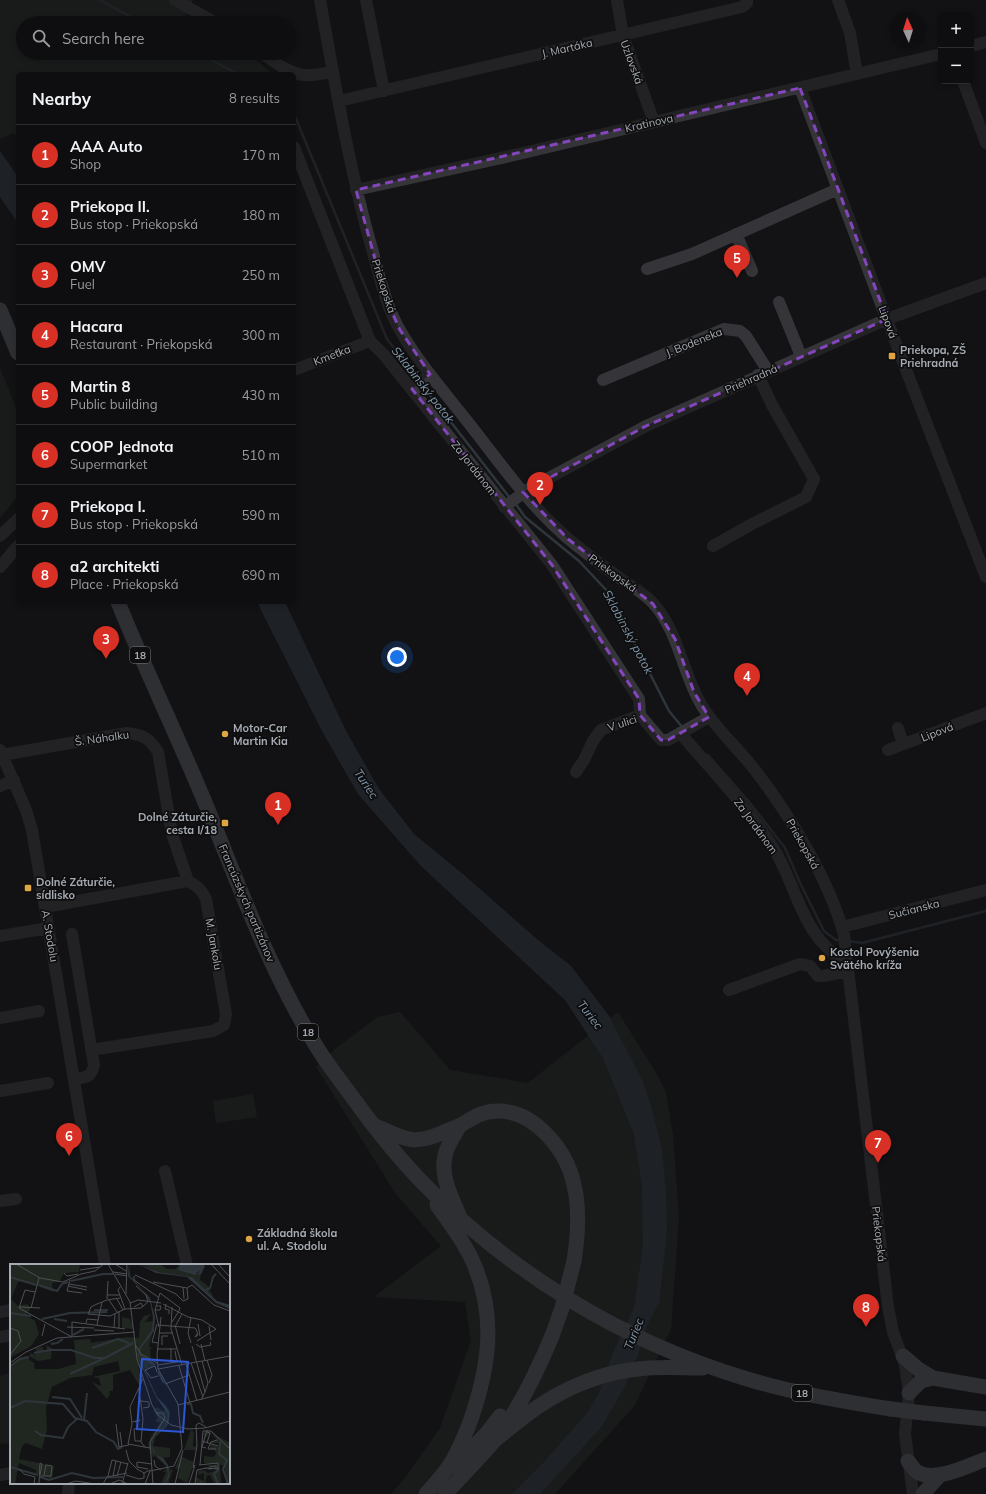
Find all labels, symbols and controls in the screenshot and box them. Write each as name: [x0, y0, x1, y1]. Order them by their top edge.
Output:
north arrow: [890, 12, 926, 48]
map controls: [938, 12, 974, 84]
button: +: [938, 12, 974, 48]
search box: [16, 16, 296, 60]
icon: search: [30, 27, 52, 49]
text: Search here: [62, 29, 144, 48]
street label: J. Martáka: [540, 35, 594, 61]
street label: Uzlovská: [618, 38, 646, 86]
button: −: [938, 48, 974, 84]
text: Nearby: [32, 88, 91, 109]
text: 8 results: [229, 90, 280, 106]
street label: Kratinova: [624, 111, 674, 135]
text: AAA Auto: [70, 137, 143, 156]
text: 1: [41, 147, 49, 163]
text: 170 m: [242, 147, 280, 163]
text: Shop: [70, 156, 101, 172]
text: Priekopa II.: [70, 197, 150, 216]
text: 2: [41, 207, 49, 223]
text: 180 m: [242, 207, 280, 223]
text: Bus stop · Priekopská: [70, 216, 198, 232]
pin: 5: [724, 245, 750, 278]
text: OMV: [70, 257, 106, 276]
street label: Priekopská: [369, 257, 399, 315]
text: 3: [41, 267, 49, 283]
text: 250 m: [242, 267, 280, 283]
text: Fuel: [70, 276, 95, 292]
street label: Lipová: [876, 304, 900, 340]
text: Hacara: [70, 317, 123, 336]
street label: J. Bodeneka: [664, 324, 724, 360]
text: 4: [41, 327, 49, 343]
text: 300 m: [242, 327, 280, 343]
text: Restaurant · Priekopská: [70, 336, 212, 352]
street label: Kmeťka: [311, 342, 353, 368]
water label: Sklabinský potok: [389, 343, 459, 427]
place label: Priekopa, ZŠ Priehradná: [900, 343, 966, 370]
marker: Priekopa, ZŠ Priehradná: [887, 351, 897, 361]
street label: Priehradná: [722, 361, 780, 397]
text: Martin 8: [70, 377, 130, 396]
text: 5: [41, 387, 49, 403]
text: 430 m: [242, 387, 280, 403]
text: Public building: [70, 396, 158, 412]
text: COOP Jednota: [70, 437, 173, 456]
street label: Za Jordánom: [448, 438, 500, 498]
text: 6: [41, 447, 49, 463]
text: 510 m: [242, 447, 280, 463]
text: Supermarket: [70, 456, 147, 472]
pin: 2: [527, 472, 553, 505]
text: Priekopa I.: [70, 497, 146, 516]
text: 7: [41, 507, 49, 523]
text: 590 m: [242, 507, 280, 523]
text: Bus stop · Priekopská: [70, 516, 198, 532]
street label: Priekopská: [586, 551, 640, 595]
text: a2 architekti: [70, 557, 160, 576]
text: 8: [41, 567, 49, 583]
text: 690 m: [242, 567, 280, 583]
text: Place · Priekopská: [70, 576, 178, 592]
water label: Sklabinský potok: [600, 587, 657, 677]
pin: 3: [93, 626, 119, 659]
road number: 18: [130, 647, 150, 663]
your location: [387, 647, 407, 667]
pin: 4: [734, 663, 760, 696]
street label: V ulici: [605, 712, 639, 734]
street label: Lipová: [919, 719, 955, 745]
place label: Motor-Car Martin Kia: [233, 721, 288, 748]
street label: Š. Náhalku: [74, 727, 130, 749]
marker: Motor-Car Martin Kia: [220, 729, 230, 739]
water label: Turiec: [351, 766, 382, 802]
pin: 1: [265, 792, 291, 825]
street label: Za Jordánom: [731, 795, 781, 857]
place label: Dolné Záturčie, cesta I/18: [138, 810, 217, 837]
street label: Priekopská: [783, 816, 823, 872]
marker: Dolné Záturčie, cesta I/18: [220, 818, 230, 828]
street label: Francúzskych partizánov: [216, 842, 278, 964]
place label: Dolné Záturčie, sídlisko: [36, 875, 115, 902]
marker: Dolné Záturčie, sídlisko: [23, 883, 33, 893]
street label: Sučianska: [887, 896, 941, 922]
street label: A. Stodolu: [39, 909, 61, 963]
street label: M. Jankolu: [203, 917, 225, 971]
place label: Kostol Povýšenia Svätého kríža: [830, 945, 919, 972]
marker: Kostol Povýšenia Svätého kríža: [817, 953, 827, 963]
water label: Turiec: [574, 997, 606, 1032]
road number: 18: [298, 1024, 318, 1040]
pin: 6: [56, 1123, 82, 1156]
pin: 7: [865, 1130, 891, 1163]
street label: Priekopská: [869, 1205, 889, 1263]
place label: Základná škola ul. A. Stodolu: [257, 1226, 337, 1253]
marker: Základná škola ul. A. Stodolu: [244, 1234, 254, 1244]
inset map: [10, 1264, 230, 1484]
pin: 8: [853, 1294, 879, 1327]
water label: Turiec: [620, 1316, 647, 1352]
road number: 18: [792, 1385, 812, 1401]

